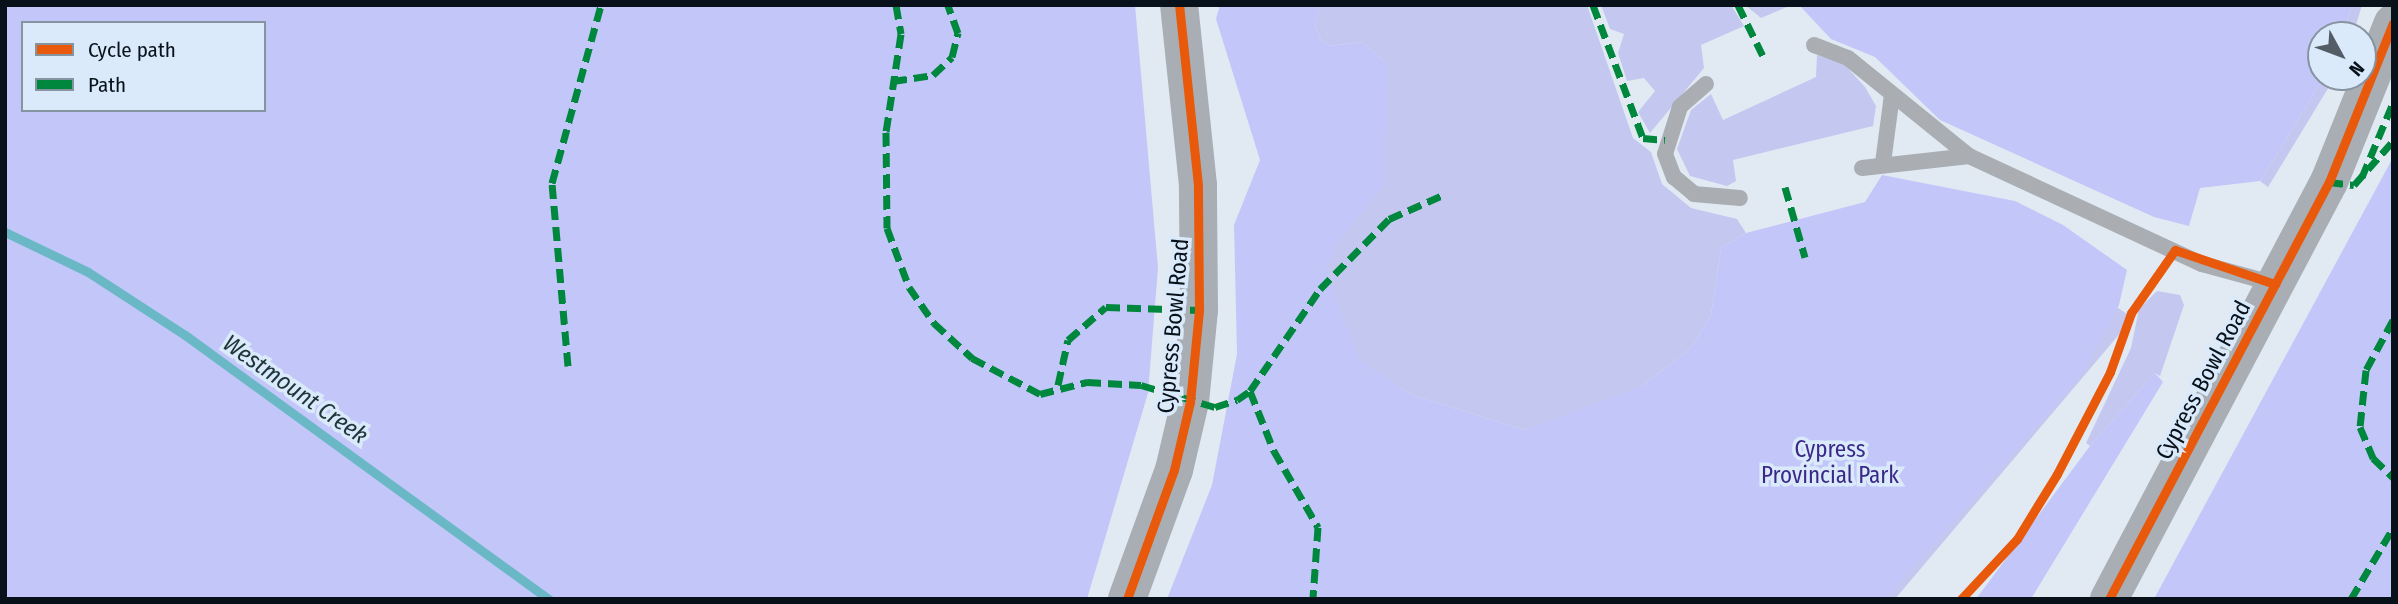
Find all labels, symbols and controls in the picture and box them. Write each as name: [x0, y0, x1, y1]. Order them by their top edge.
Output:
legend: [21, 21, 266, 112]
north arrow: [2307, 21, 2377, 91]
text: Cycle path: [88, 37, 176, 63]
text: N: [2344, 57, 2369, 81]
text: Path: [88, 72, 126, 98]
street label: Cypress Bowl Road: [1152, 237, 1194, 415]
street label: Cypress Bowl Road: [2150, 296, 2256, 464]
water label: Westmount Creek: [217, 329, 373, 451]
park label: Cypress Provincial Park: [1761, 435, 1899, 489]

